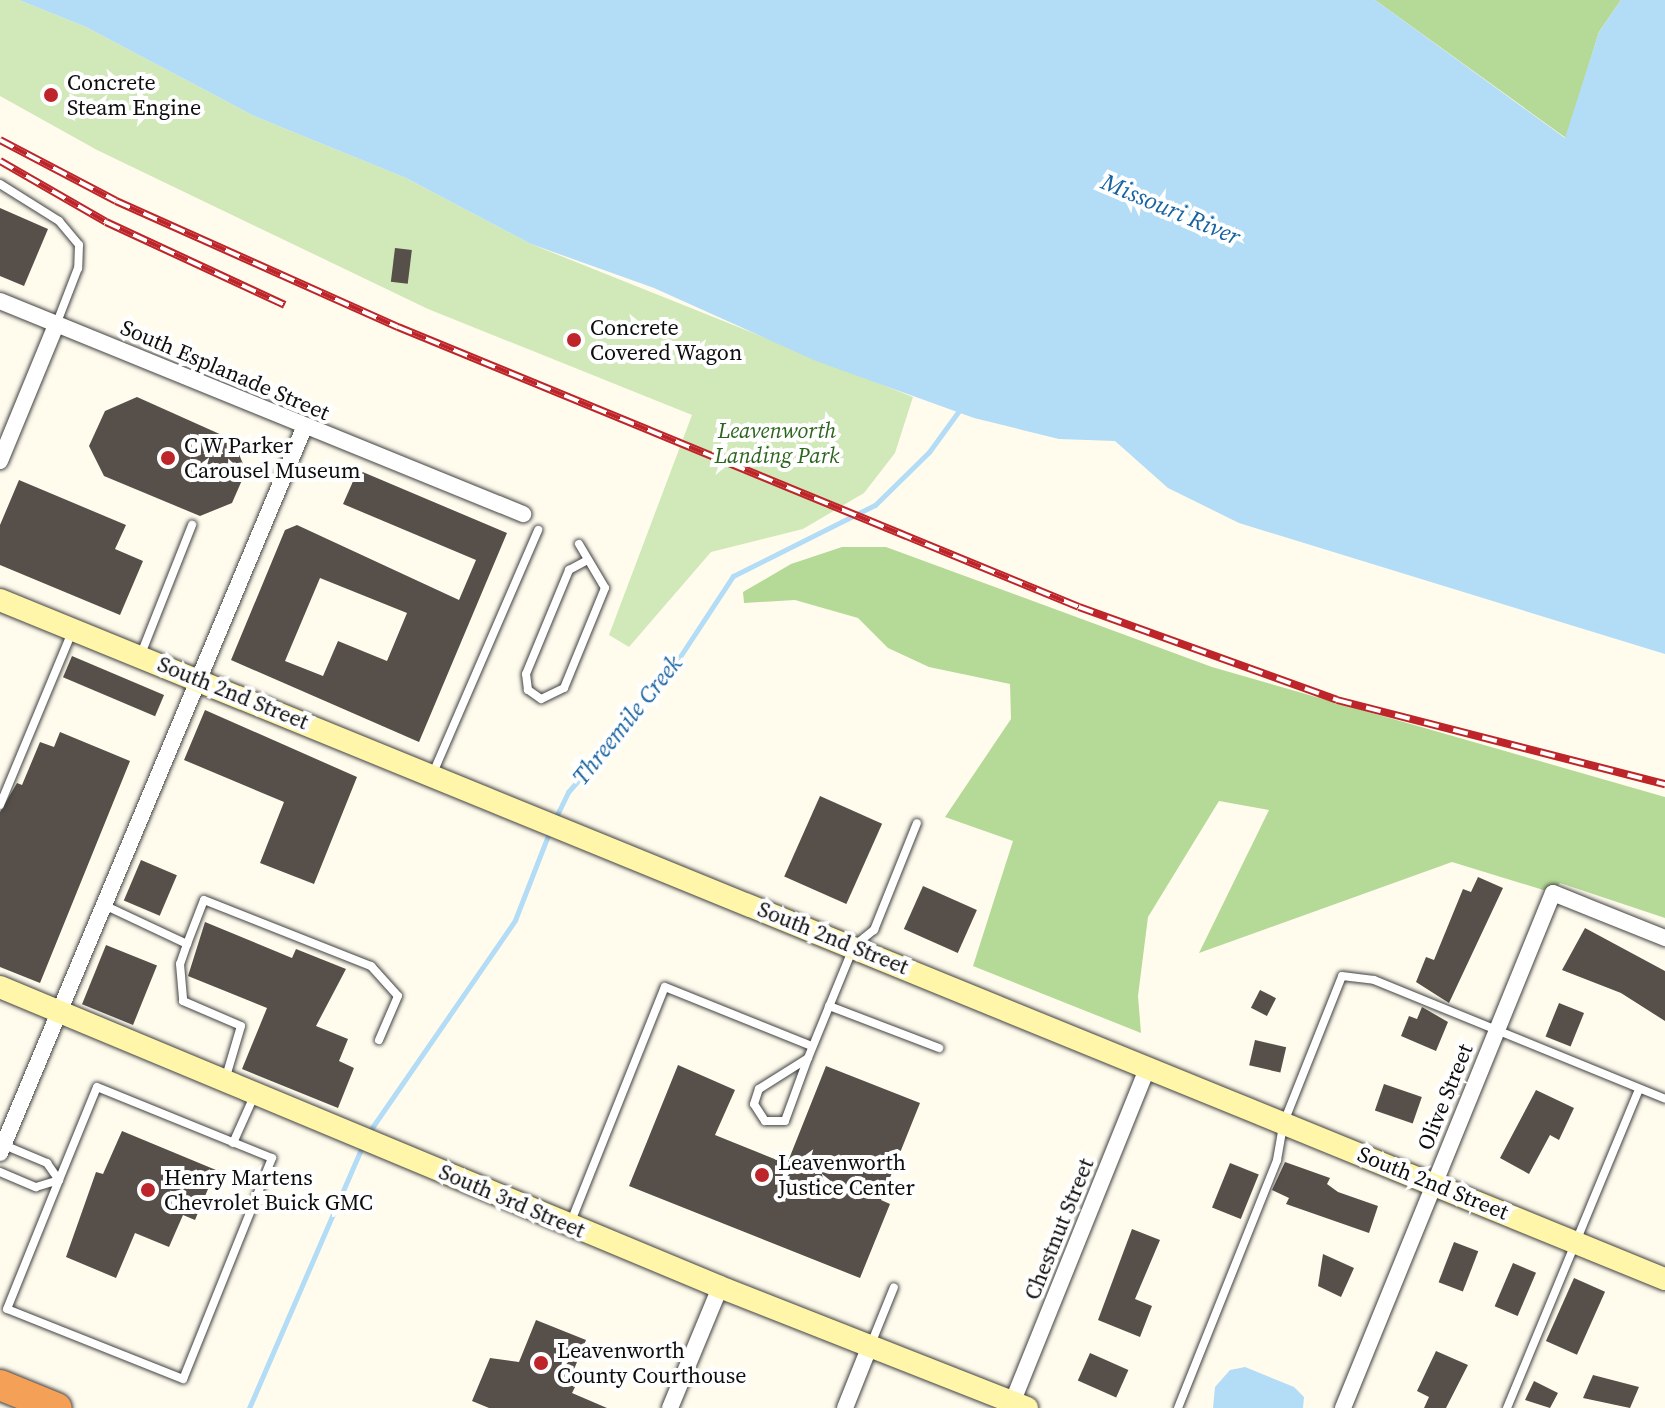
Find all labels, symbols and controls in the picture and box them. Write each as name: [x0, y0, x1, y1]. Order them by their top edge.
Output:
place label: Concrete Steam Engine: [67, 69, 201, 120]
marker: Concrete Steam Engine: [42, 86, 60, 104]
water label: Missouri River: [1097, 167, 1245, 251]
street label: South Esplanade Street: [117, 314, 333, 426]
place label: Concrete Covered Wagon: [590, 314, 743, 366]
marker: Concrete Covered Wagon: [565, 331, 583, 349]
park label: Leavenworth Landing Park: [714, 417, 840, 468]
place label: C W Parker Carousel Museum: [184, 432, 361, 484]
marker: C W Parker Carousel Museum: [159, 449, 177, 467]
water label: Threemile Creek: [566, 649, 688, 791]
street label: South 2nd Street: [154, 651, 312, 735]
street label: South 2nd Street: [754, 896, 912, 980]
street label: Olive Street: [1412, 1040, 1478, 1154]
street label: South 2nd Street: [1354, 1141, 1512, 1225]
place label: Leavenworth Justice Center: [778, 1149, 915, 1200]
street label: Chestnut Street: [1019, 1154, 1099, 1304]
street label: South 3rd Street: [435, 1158, 589, 1244]
place label: Henry Martens Chevrolet Buick GMC: [164, 1164, 373, 1216]
marker: Leavenworth Justice Center: [753, 1166, 771, 1184]
marker: Henry Martens Chevrolet Buick GMC: [139, 1181, 157, 1199]
place label: Leavenworth County Courthouse: [557, 1337, 746, 1388]
marker: Leavenworth County Courthouse: [532, 1354, 550, 1372]

